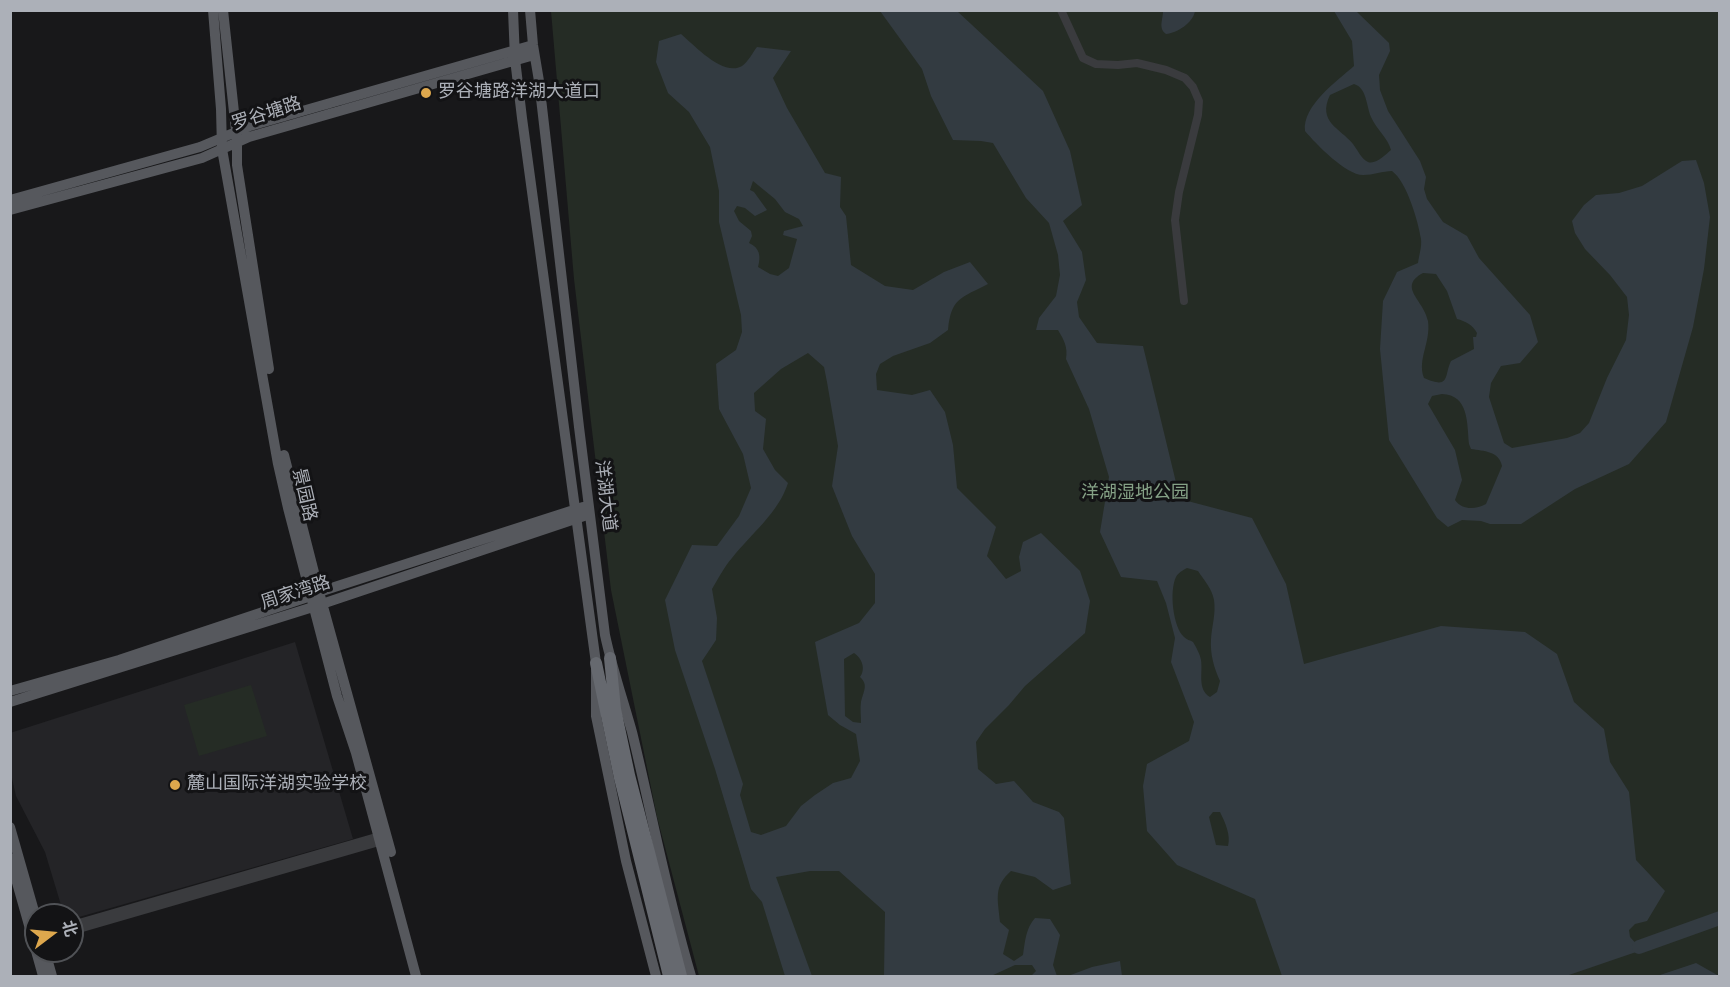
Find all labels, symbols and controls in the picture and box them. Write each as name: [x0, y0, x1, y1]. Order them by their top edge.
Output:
place label: 罗谷塘路洋湖大道口: [438, 82, 600, 104]
marker: 罗谷塘路洋湖大道口: [419, 86, 433, 100]
street label: 罗谷塘路: [229, 94, 305, 136]
street label: 洋湖大道: [589, 459, 619, 533]
street label: 景园路: [286, 466, 320, 524]
park label: 洋湖湿地公园: [1081, 483, 1189, 505]
street label: 周家湾路: [258, 573, 334, 615]
place label: 麓山国际洋湖实验学校: [187, 774, 367, 796]
marker: 麓山国际洋湖实验学校: [168, 778, 182, 792]
north arrow: [24, 903, 84, 963]
text: 北: [57, 918, 82, 939]

